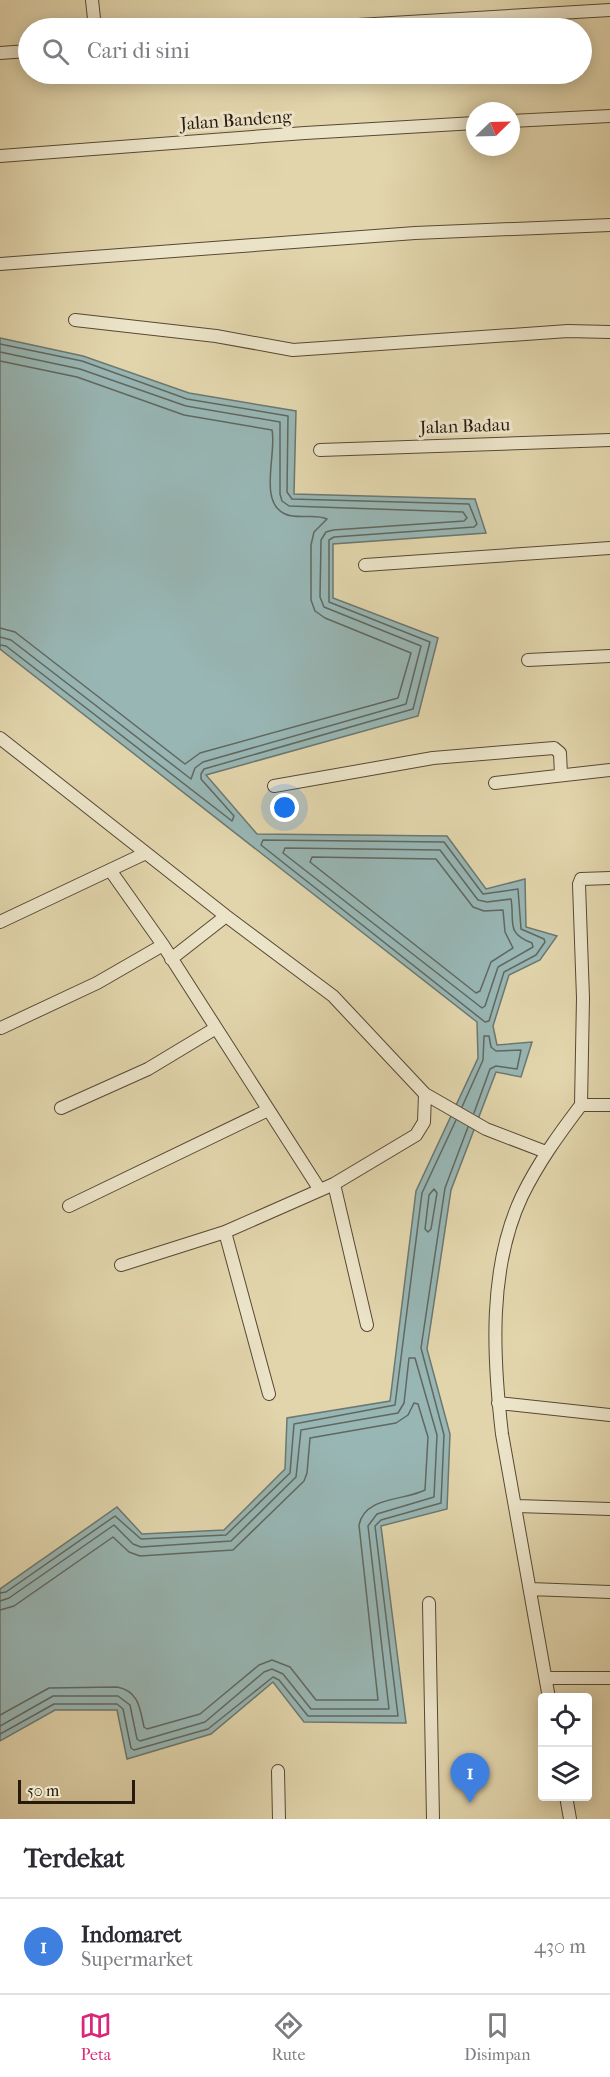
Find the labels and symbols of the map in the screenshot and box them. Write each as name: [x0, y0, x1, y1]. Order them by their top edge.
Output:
north arrow: [466, 102, 520, 156]
street label: Jalan Bandeng: [178, 106, 293, 135]
street label: Jalan Badau: [417, 414, 511, 439]
your location: [270, 793, 299, 822]
pin: 1: [450, 1754, 490, 1803]
scale bar: [18, 1777, 135, 1804]

